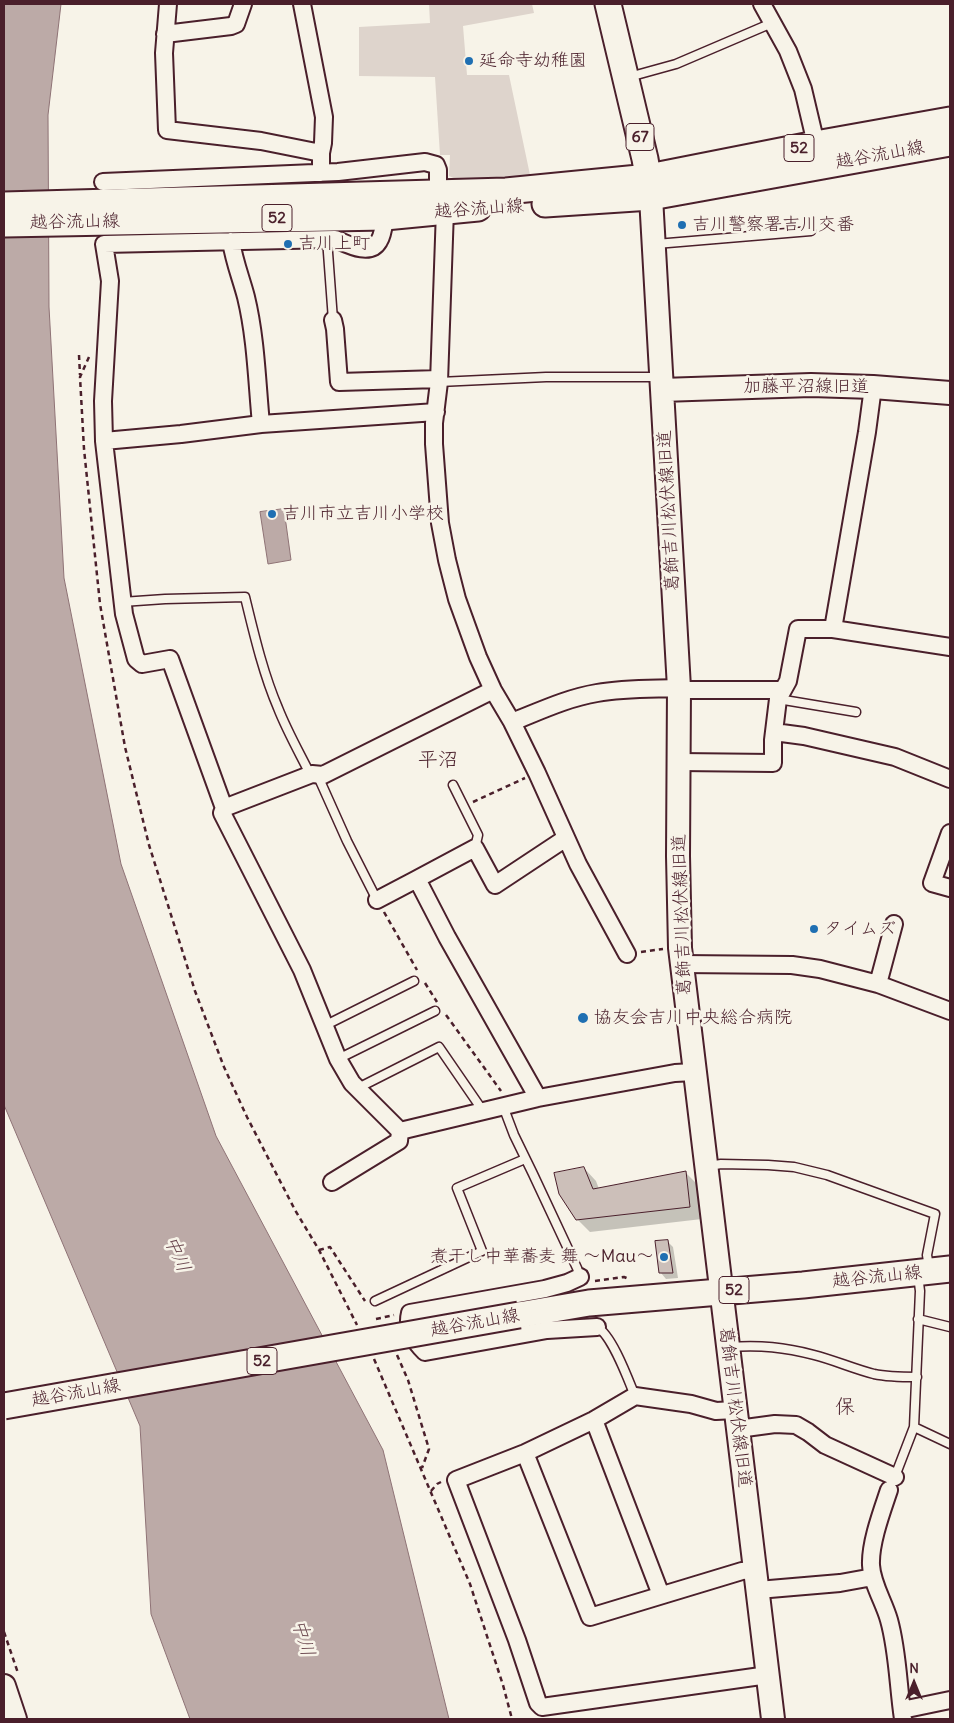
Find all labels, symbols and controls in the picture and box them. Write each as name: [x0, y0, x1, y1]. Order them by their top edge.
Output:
place label: 延命寺幼稚園: [479, 50, 587, 72]
marker: 延命寺幼稚園: [463, 55, 475, 67]
road number: 67: [626, 124, 654, 150]
road number: 52: [784, 134, 814, 162]
street label: 越谷流山線: [834, 137, 926, 173]
street label: 越谷流山線: [433, 195, 525, 223]
road number: 52: [262, 204, 292, 232]
street label: 越谷流山線: [30, 210, 120, 234]
place label: 吉川警察署吉川交番: [692, 214, 854, 236]
marker: 吉川警察署吉川交番: [676, 219, 688, 231]
place label: 吉川上町: [298, 233, 370, 255]
marker: 吉川上町: [282, 238, 294, 250]
street label: 加藤平沼線旧道: [743, 376, 869, 398]
street label: 葛飾吉川松伏線旧道: [654, 430, 684, 592]
place label: 吉川市立吉川小学校: [282, 503, 444, 525]
marker: 吉川市立吉川小学校: [266, 508, 278, 520]
district label: 平沼: [418, 748, 458, 772]
street label: 葛飾吉川松伏線旧道: [668, 834, 696, 996]
place label: タイムズ: [824, 918, 896, 940]
marker: タイムズ: [808, 923, 820, 935]
place label: 協友会吉川中央総合病院: [594, 1007, 792, 1029]
marker: 協友会吉川中央総合病院: [576, 1011, 590, 1025]
water label: 中川: [159, 1232, 195, 1276]
place label: 煮干し中華蕎麦 舞 〜Mau〜: [430, 1246, 654, 1268]
marker: 煮干し中華蕎麦 舞 〜Mau〜: [658, 1251, 670, 1263]
street label: 越谷流山線: [831, 1262, 923, 1292]
road number: 52: [719, 1276, 749, 1304]
street label: 越谷流山線: [429, 1305, 521, 1341]
street label: 葛飾吉川松伏線旧道: [714, 1325, 756, 1489]
road number: 52: [247, 1348, 277, 1374]
street label: 越谷流山線: [30, 1375, 122, 1411]
district label: 保: [835, 1395, 855, 1419]
water label: 中川: [287, 1617, 319, 1659]
north arrow: [889, 1658, 939, 1708]
text: N: [909, 1659, 919, 1677]

